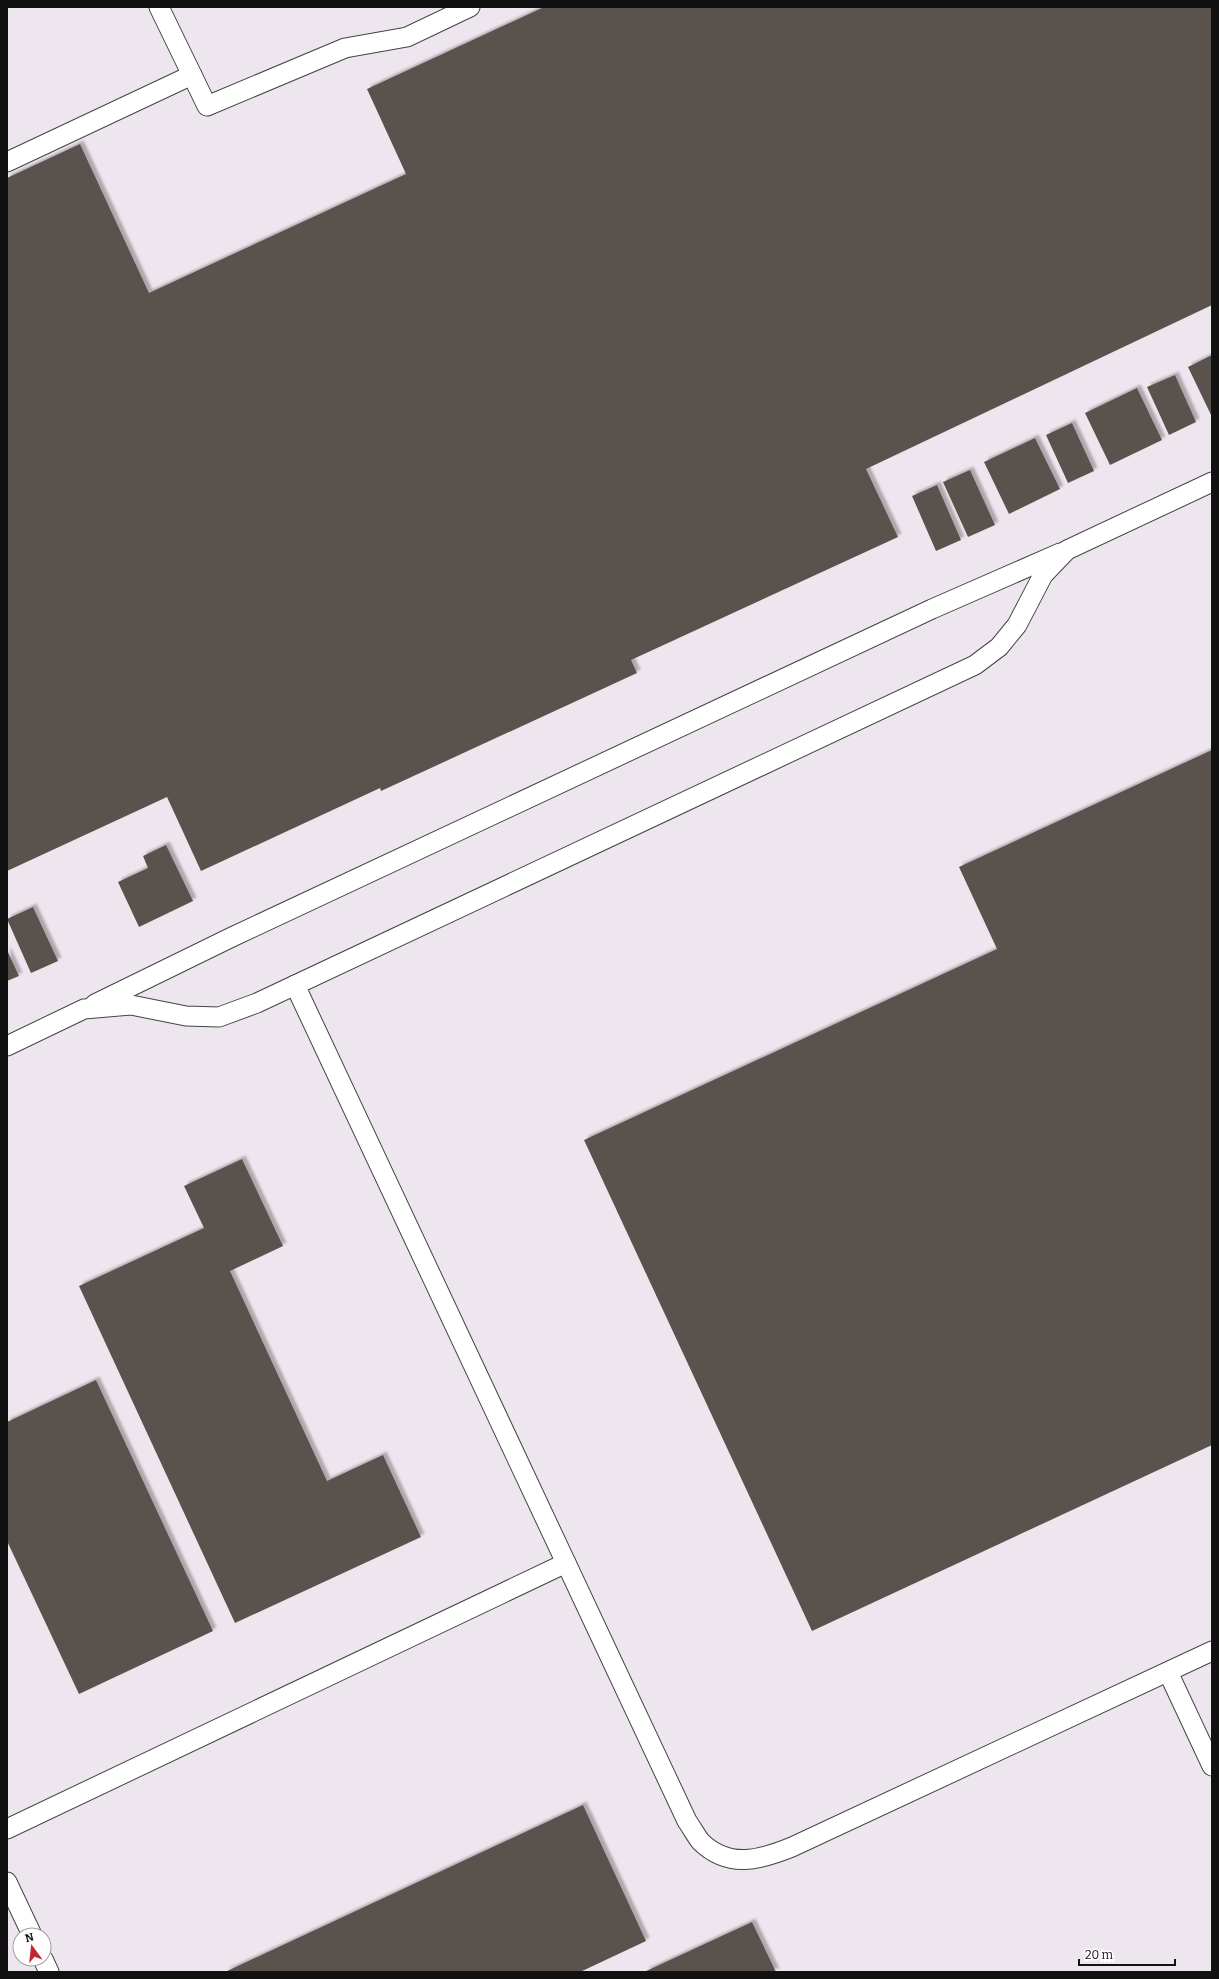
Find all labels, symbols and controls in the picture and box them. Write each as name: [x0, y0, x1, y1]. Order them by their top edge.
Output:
north arrow: [12, 1927, 52, 1967]
text: N: [24, 1930, 36, 1945]
scale bar: [1079, 1941, 1175, 1967]
text: 20 m: [1085, 1948, 1114, 1962]

